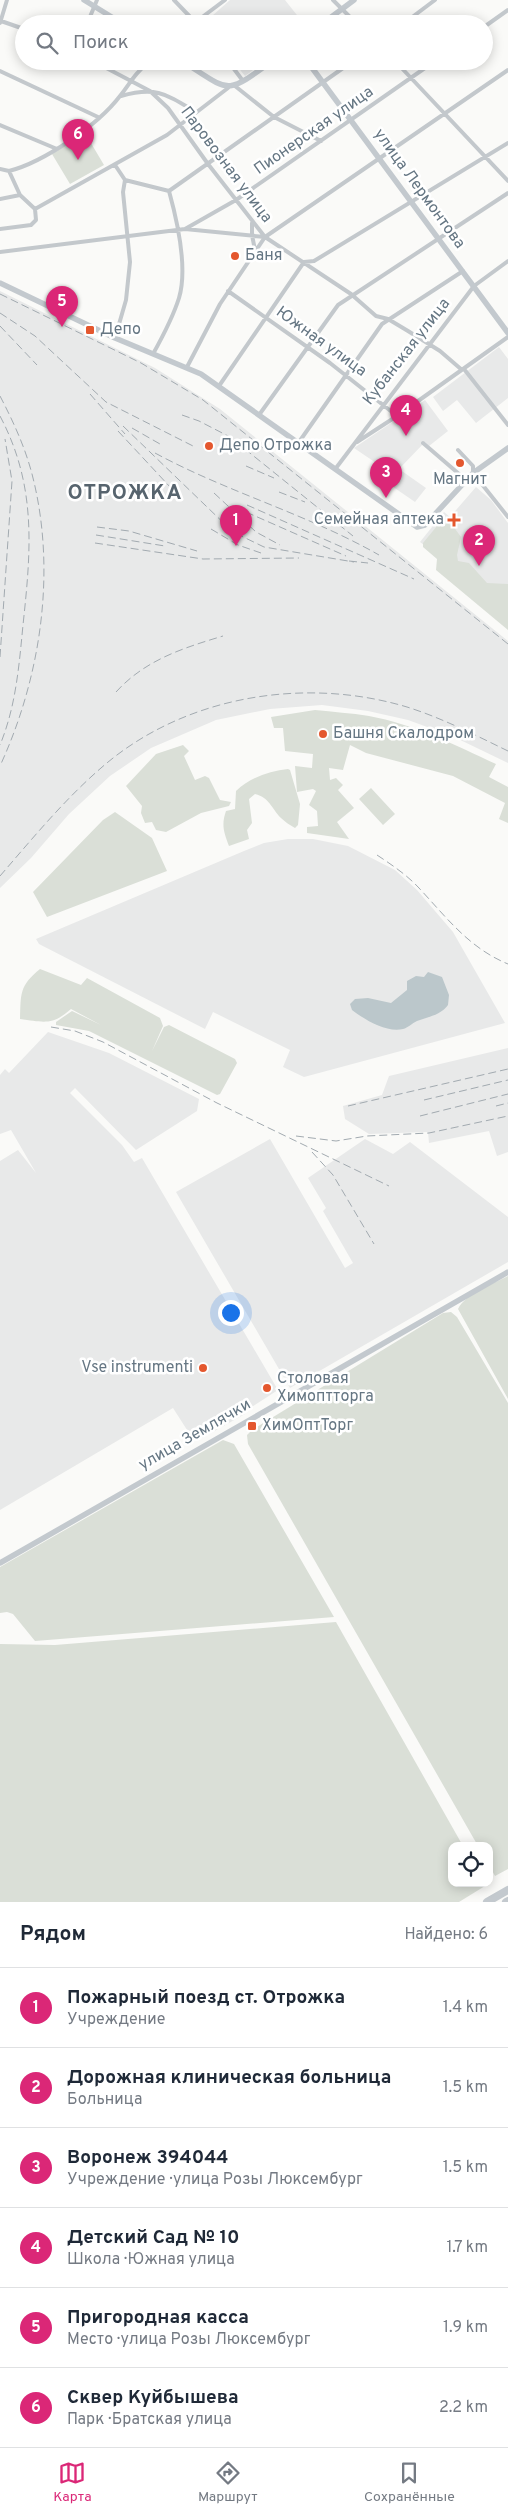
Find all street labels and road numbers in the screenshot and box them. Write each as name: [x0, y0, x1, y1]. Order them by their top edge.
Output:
street label: Пионерская улица: [250, 82, 378, 180]
street label: Паровозная улица: [176, 103, 276, 227]
street label: улица Лермонтова: [369, 125, 469, 253]
street label: Кубанская улица: [359, 295, 455, 409]
street label: Южная улица: [272, 302, 370, 382]
street label: улица Землячки: [135, 1395, 255, 1475]

